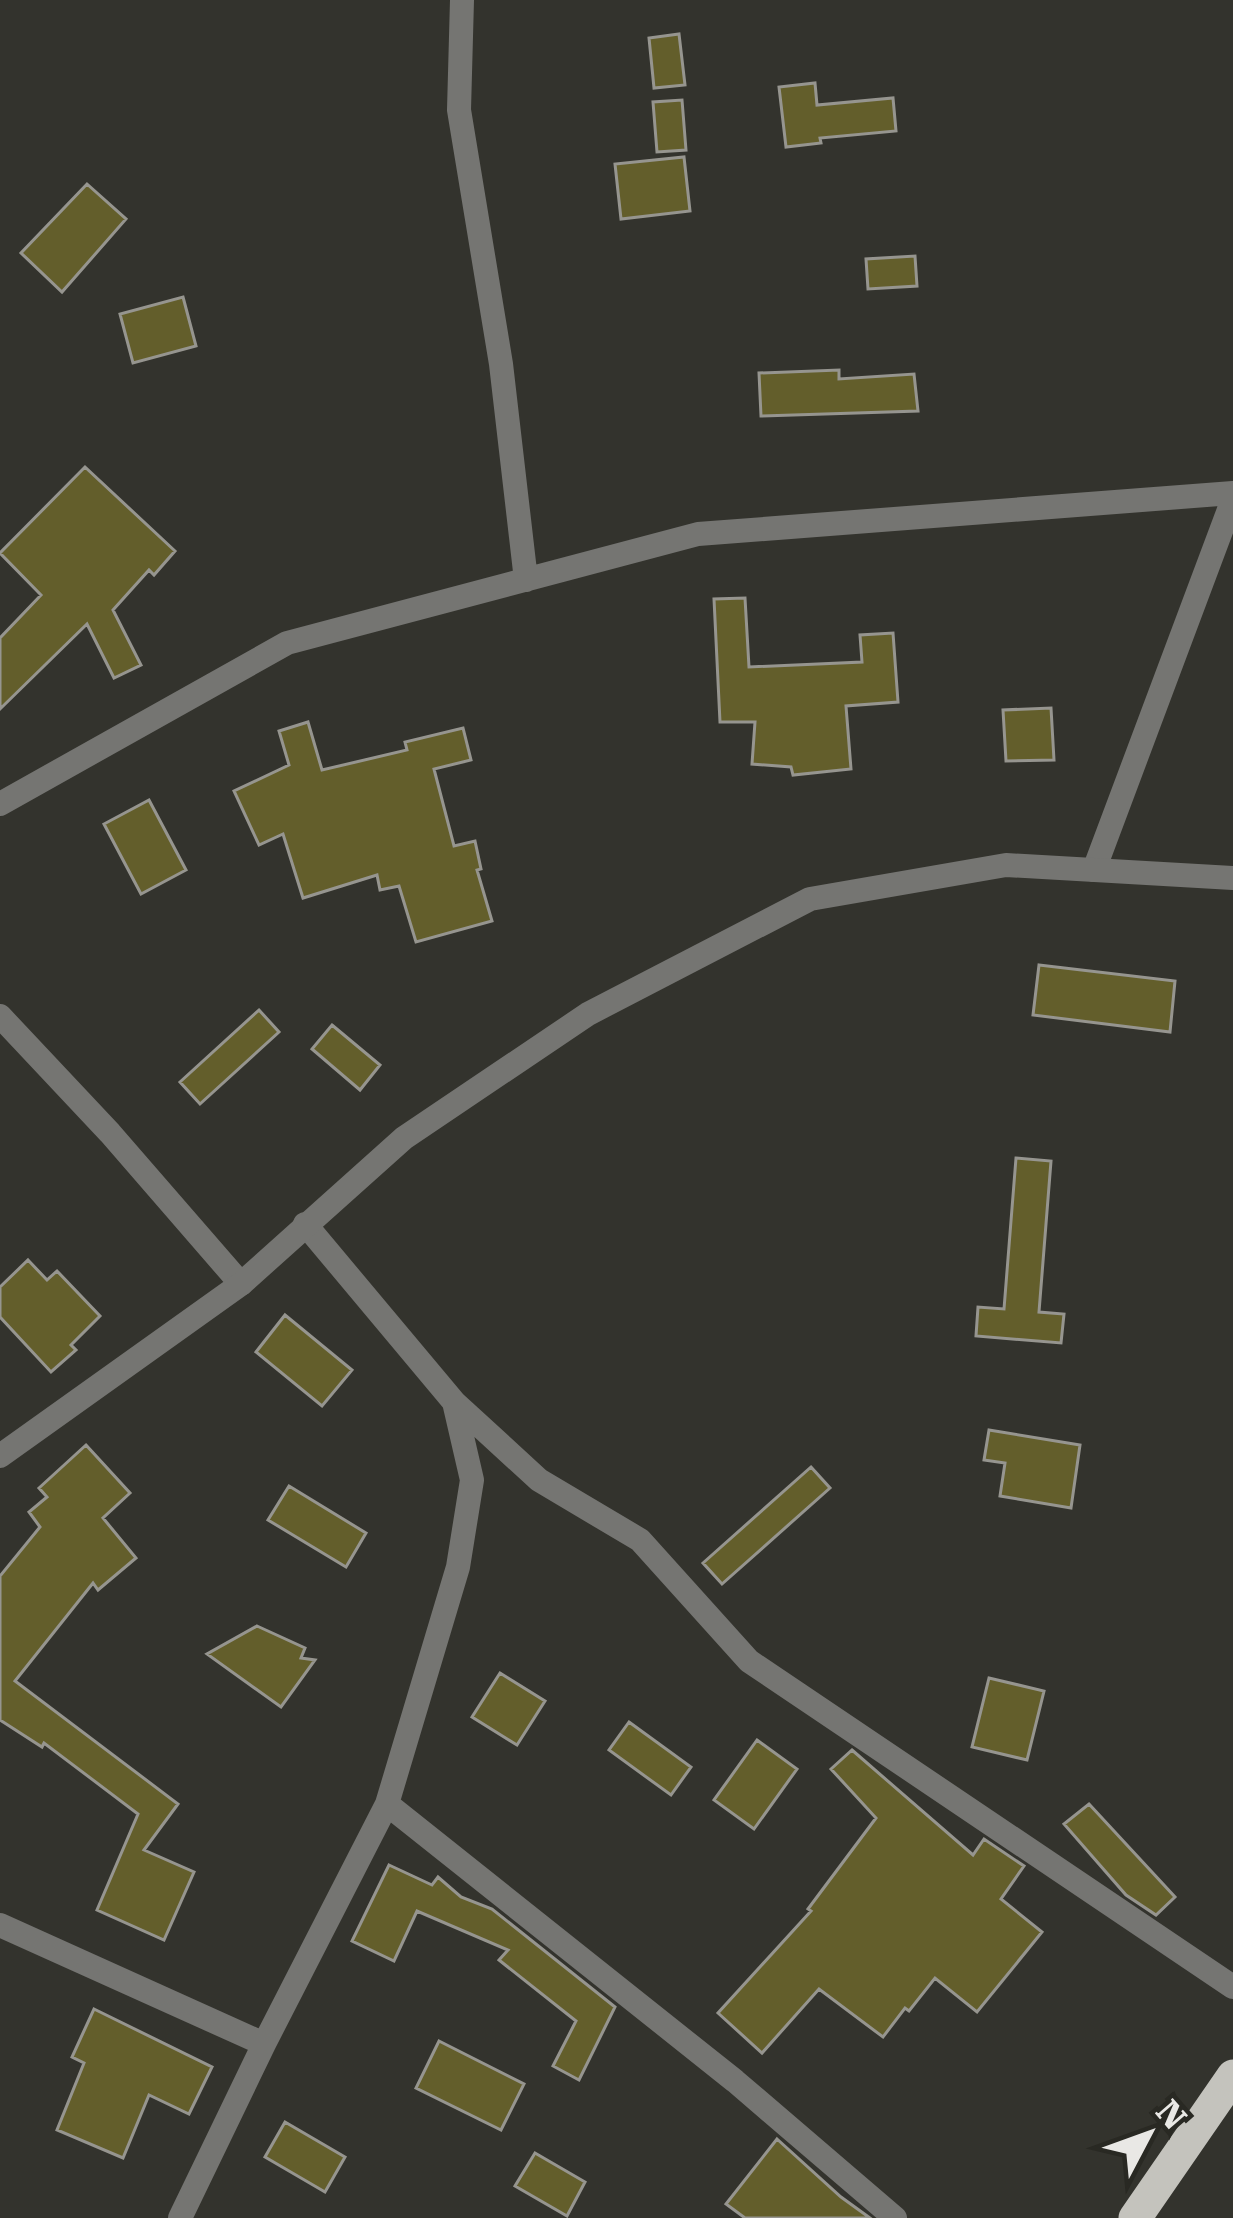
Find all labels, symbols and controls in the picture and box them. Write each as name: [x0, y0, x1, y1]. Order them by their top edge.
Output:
north arrow: [1089, 2074, 1209, 2194]
text: N: [1148, 2092, 1194, 2137]

